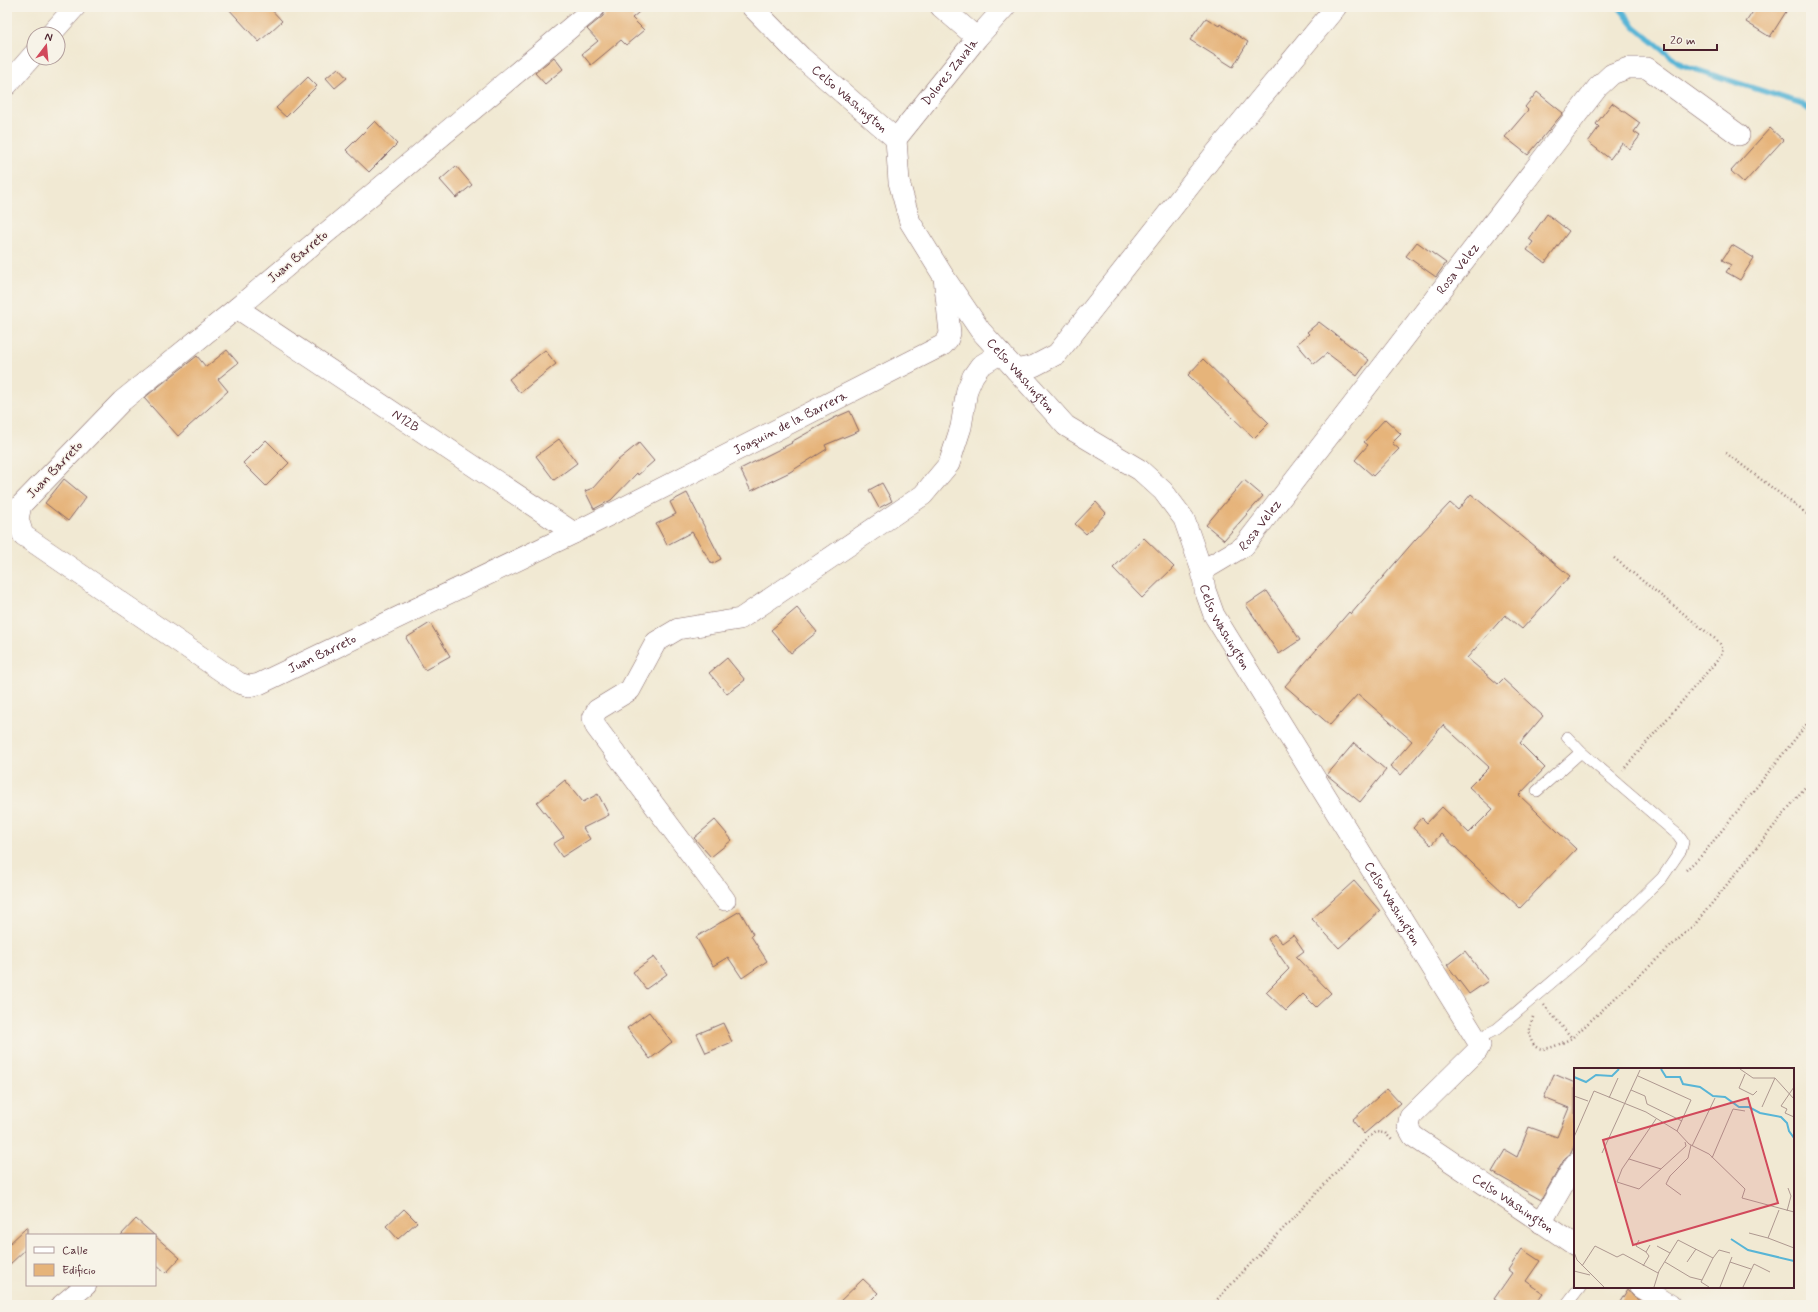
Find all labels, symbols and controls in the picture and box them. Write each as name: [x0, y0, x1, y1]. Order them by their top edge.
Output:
north arrow: [26, 26, 66, 66]
scale bar: [1664, 26, 1717, 52]
text: N: [43, 30, 54, 45]
text: 20 m: [1670, 33, 1696, 49]
street label: Dolores Zavala: [918, 35, 982, 109]
street label: Celso Washington: [808, 61, 891, 136]
street label: Juan Barreto: [264, 227, 332, 287]
street label: Rosa Velez: [1433, 240, 1483, 298]
street label: Celso Washington: [983, 334, 1059, 417]
street label: Joaquin de la Barrera: [730, 387, 850, 459]
street label: N12B: [389, 405, 423, 436]
street label: Juan Barreto: [23, 438, 87, 502]
street label: Rosa Velez: [1236, 496, 1285, 555]
street label: Celso Washington: [1196, 583, 1254, 673]
street label: Juan Barreto: [285, 630, 359, 677]
street label: Celso Washington: [1360, 859, 1425, 948]
inset map: [1574, 1068, 1794, 1288]
street label: Celso Washington: [1469, 1170, 1557, 1237]
legend: [26, 1234, 156, 1286]
text: Calle: [62, 1243, 88, 1259]
text: Edificio: [62, 1263, 96, 1279]

